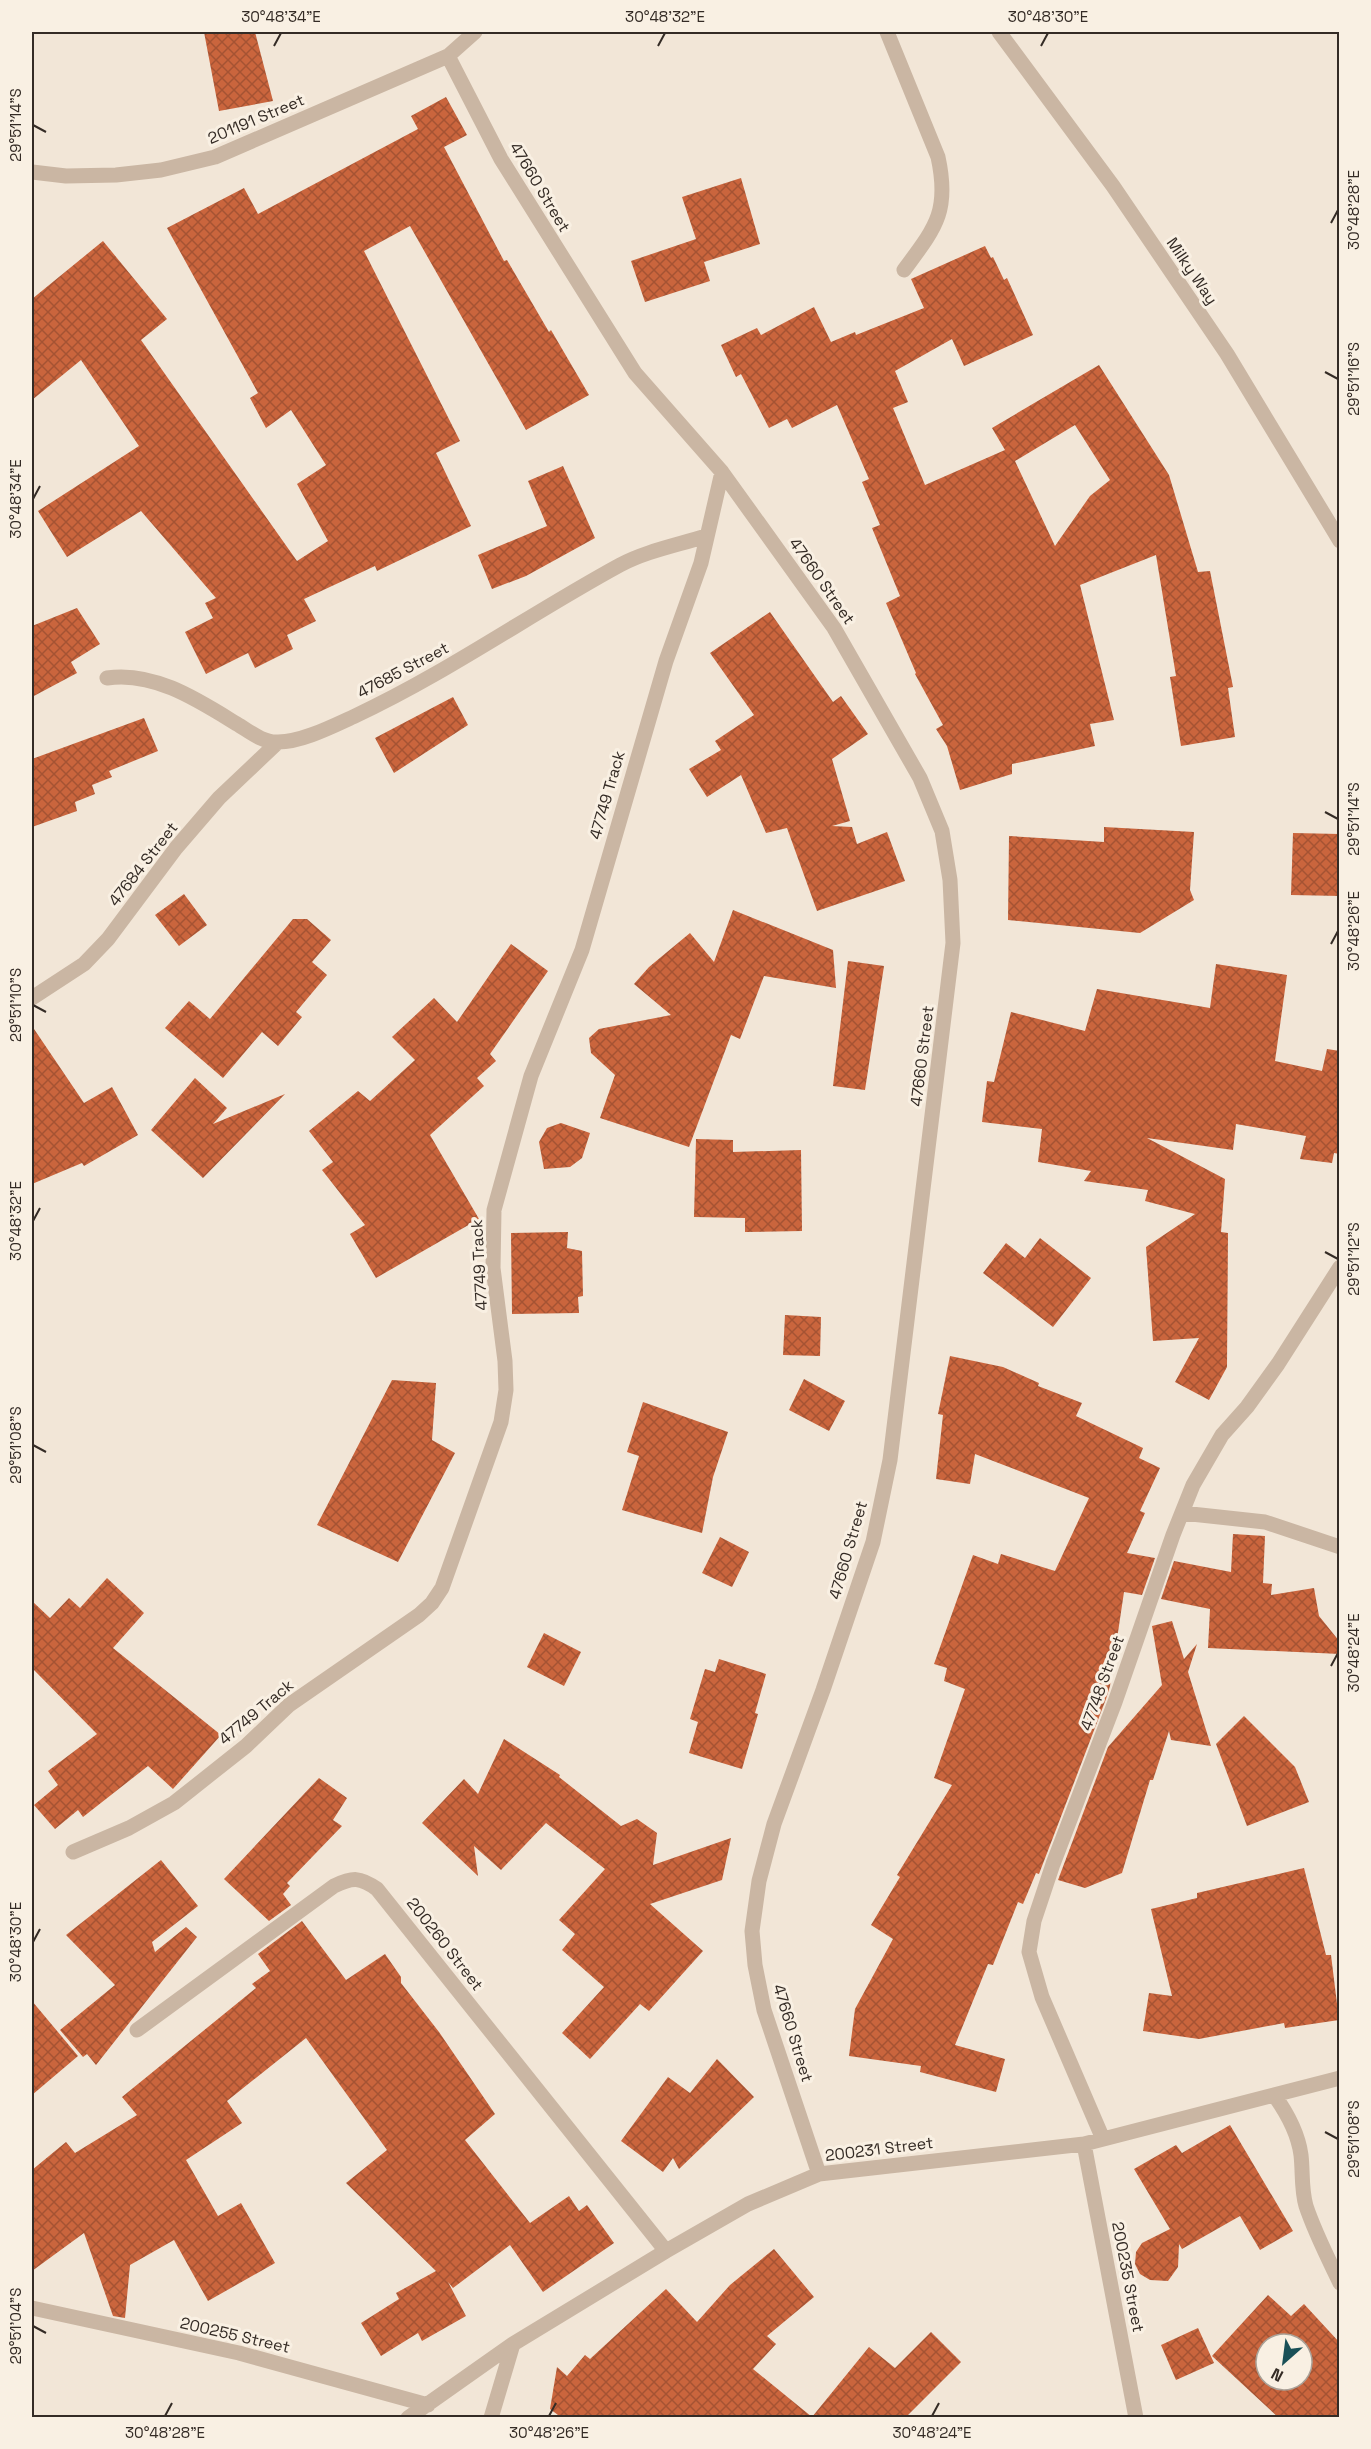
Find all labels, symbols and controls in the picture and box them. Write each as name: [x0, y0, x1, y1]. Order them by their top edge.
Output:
text: 30°48'34"E: [241, 7, 321, 26]
text: 30°48'32"E: [625, 7, 705, 26]
text: 30°48'30"E: [1008, 7, 1088, 26]
text: 29°51'14"S: [6, 88, 25, 162]
street label: 201191 Street: [205, 89, 307, 149]
street label: 47660 Street: [505, 138, 575, 236]
text: 30°48'28"E: [1344, 170, 1363, 250]
street label: Milky Way: [1162, 233, 1222, 309]
text: 29°51'16"S: [1344, 342, 1363, 416]
text: 30°48'34"E: [6, 459, 25, 539]
street label: 47660 Street: [784, 534, 860, 628]
street label: 47685 Street: [354, 637, 452, 703]
street label: 47749 Track: [584, 748, 630, 842]
text: 29°51'14"S: [1344, 782, 1363, 856]
street label: 47684 Street: [104, 818, 182, 910]
text: 30°48'26"E: [1344, 891, 1363, 971]
text: 29°51'10"S: [6, 968, 25, 1042]
street label: 47660 Street: [905, 1004, 939, 1108]
text: 30°48'32"E: [6, 1181, 25, 1261]
street label: 47749 Track: [466, 1219, 492, 1311]
text: 29°51'12"S: [1344, 1222, 1363, 1296]
text: 29°51'08"S: [6, 1406, 25, 1484]
street label: 47660 Street: [824, 1498, 872, 1602]
text: 30°48'24"E: [1344, 1613, 1363, 1693]
street label: 47748 Street: [1075, 1633, 1129, 1733]
street label: 47749 Track: [214, 1674, 298, 1749]
street label: 200260 Street: [402, 1893, 488, 1995]
text: 30°48'30"E: [6, 1902, 25, 1982]
street label: 47660 Street: [768, 1982, 818, 2084]
text: 29°51'08"S: [1344, 2100, 1363, 2178]
street label: 200231 Street: [824, 2132, 934, 2166]
street label: 200235 Street: [1107, 2220, 1149, 2334]
text: 29°51'04"S: [6, 2288, 25, 2364]
street label: 200255 Street: [178, 2312, 292, 2358]
north arrow: [1254, 2332, 1314, 2392]
text: N: [1268, 2363, 1287, 2387]
text: 30°48'28"E: [125, 2423, 205, 2442]
text: 30°48'26"E: [509, 2423, 589, 2442]
text: 30°48'24"E: [892, 2423, 972, 2442]

